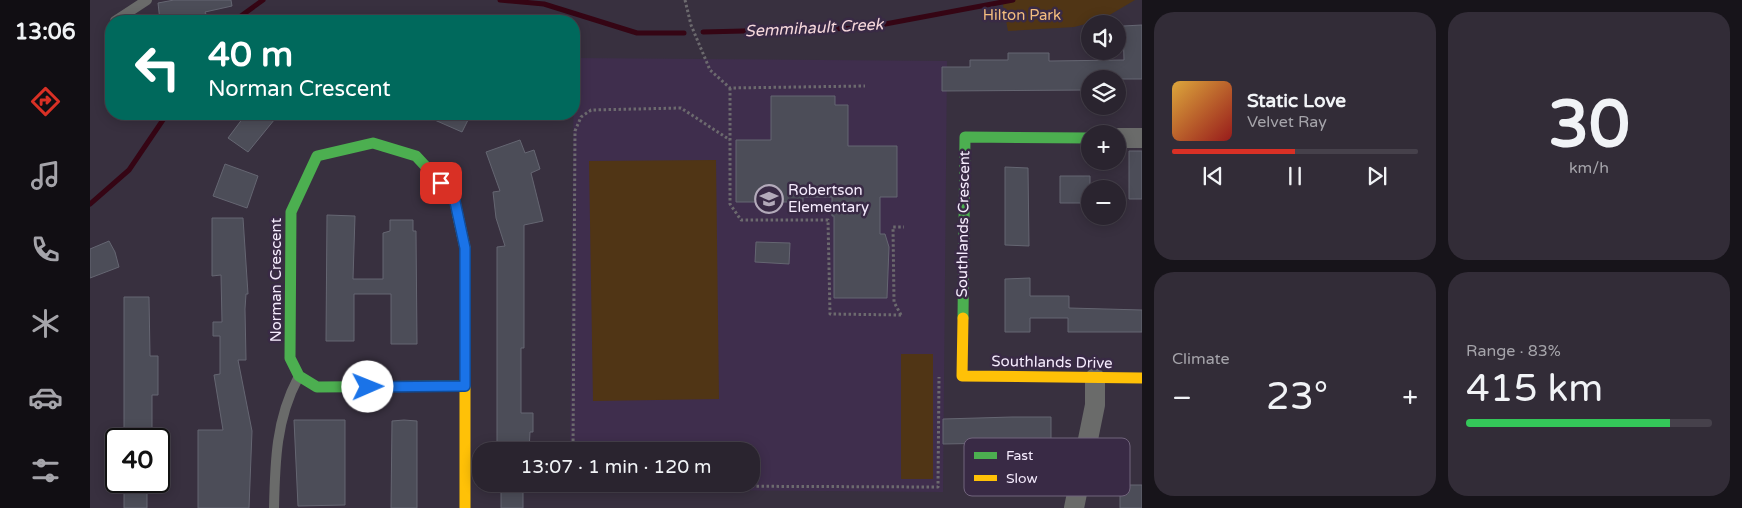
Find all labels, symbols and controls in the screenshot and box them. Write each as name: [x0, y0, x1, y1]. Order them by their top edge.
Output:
park label: Hilton Park: [983, 6, 1061, 24]
water label: Semmihault Creek: [744, 14, 885, 42]
map controls: [1081, 15, 1126, 225]
button: sound: [1081, 15, 1126, 60]
text: 13:06: [15, 19, 75, 45]
text: 40 m: [208, 34, 293, 76]
icon: left: [125, 35, 190, 100]
button: layers: [1081, 70, 1126, 115]
text: Norman Crescent: [208, 76, 391, 102]
icon: directions: [28, 84, 63, 119]
text: 30: [1548, 86, 1630, 165]
text: Static Love: [1247, 90, 1346, 112]
text: Velvet Ray: [1247, 112, 1327, 132]
button: +: [1081, 125, 1126, 170]
street label: Southlands Crescent: [953, 150, 973, 298]
icon: music: [28, 158, 63, 193]
text: km/h: [1569, 158, 1609, 178]
pin: [420, 162, 462, 204]
icon: previous: [1199, 162, 1227, 190]
icon: pause: [1281, 162, 1309, 190]
icon: next: [1363, 162, 1391, 190]
icon: arrive: [427, 169, 455, 197]
button: −: [1081, 180, 1126, 225]
place label: Robertson Elementary: [788, 181, 869, 216]
school or university icon: Robertson Elementary: [754, 184, 784, 214]
street label: Norman Crescent: [267, 217, 285, 342]
icon: phone: [28, 232, 63, 267]
icon: climate: [28, 306, 63, 341]
text: Range · 83%: [1466, 341, 1561, 361]
text: Climate: [1172, 349, 1230, 369]
street label: Southlands Drive: [991, 352, 1113, 372]
position arrow: [341, 360, 393, 412]
text: 415 km: [1466, 366, 1603, 412]
text: 23°: [1266, 374, 1328, 420]
icon: car: [28, 380, 63, 415]
text: −: [1172, 381, 1192, 415]
text: +: [1402, 381, 1418, 415]
speed limit sign: 40: [105, 428, 170, 493]
legend: [964, 438, 1130, 496]
text: Fast: [1006, 447, 1034, 464]
icon: filters: [28, 453, 63, 488]
text: 13:07 · 1 min · 120 m: [520, 456, 712, 478]
text: Slow: [1006, 470, 1038, 487]

